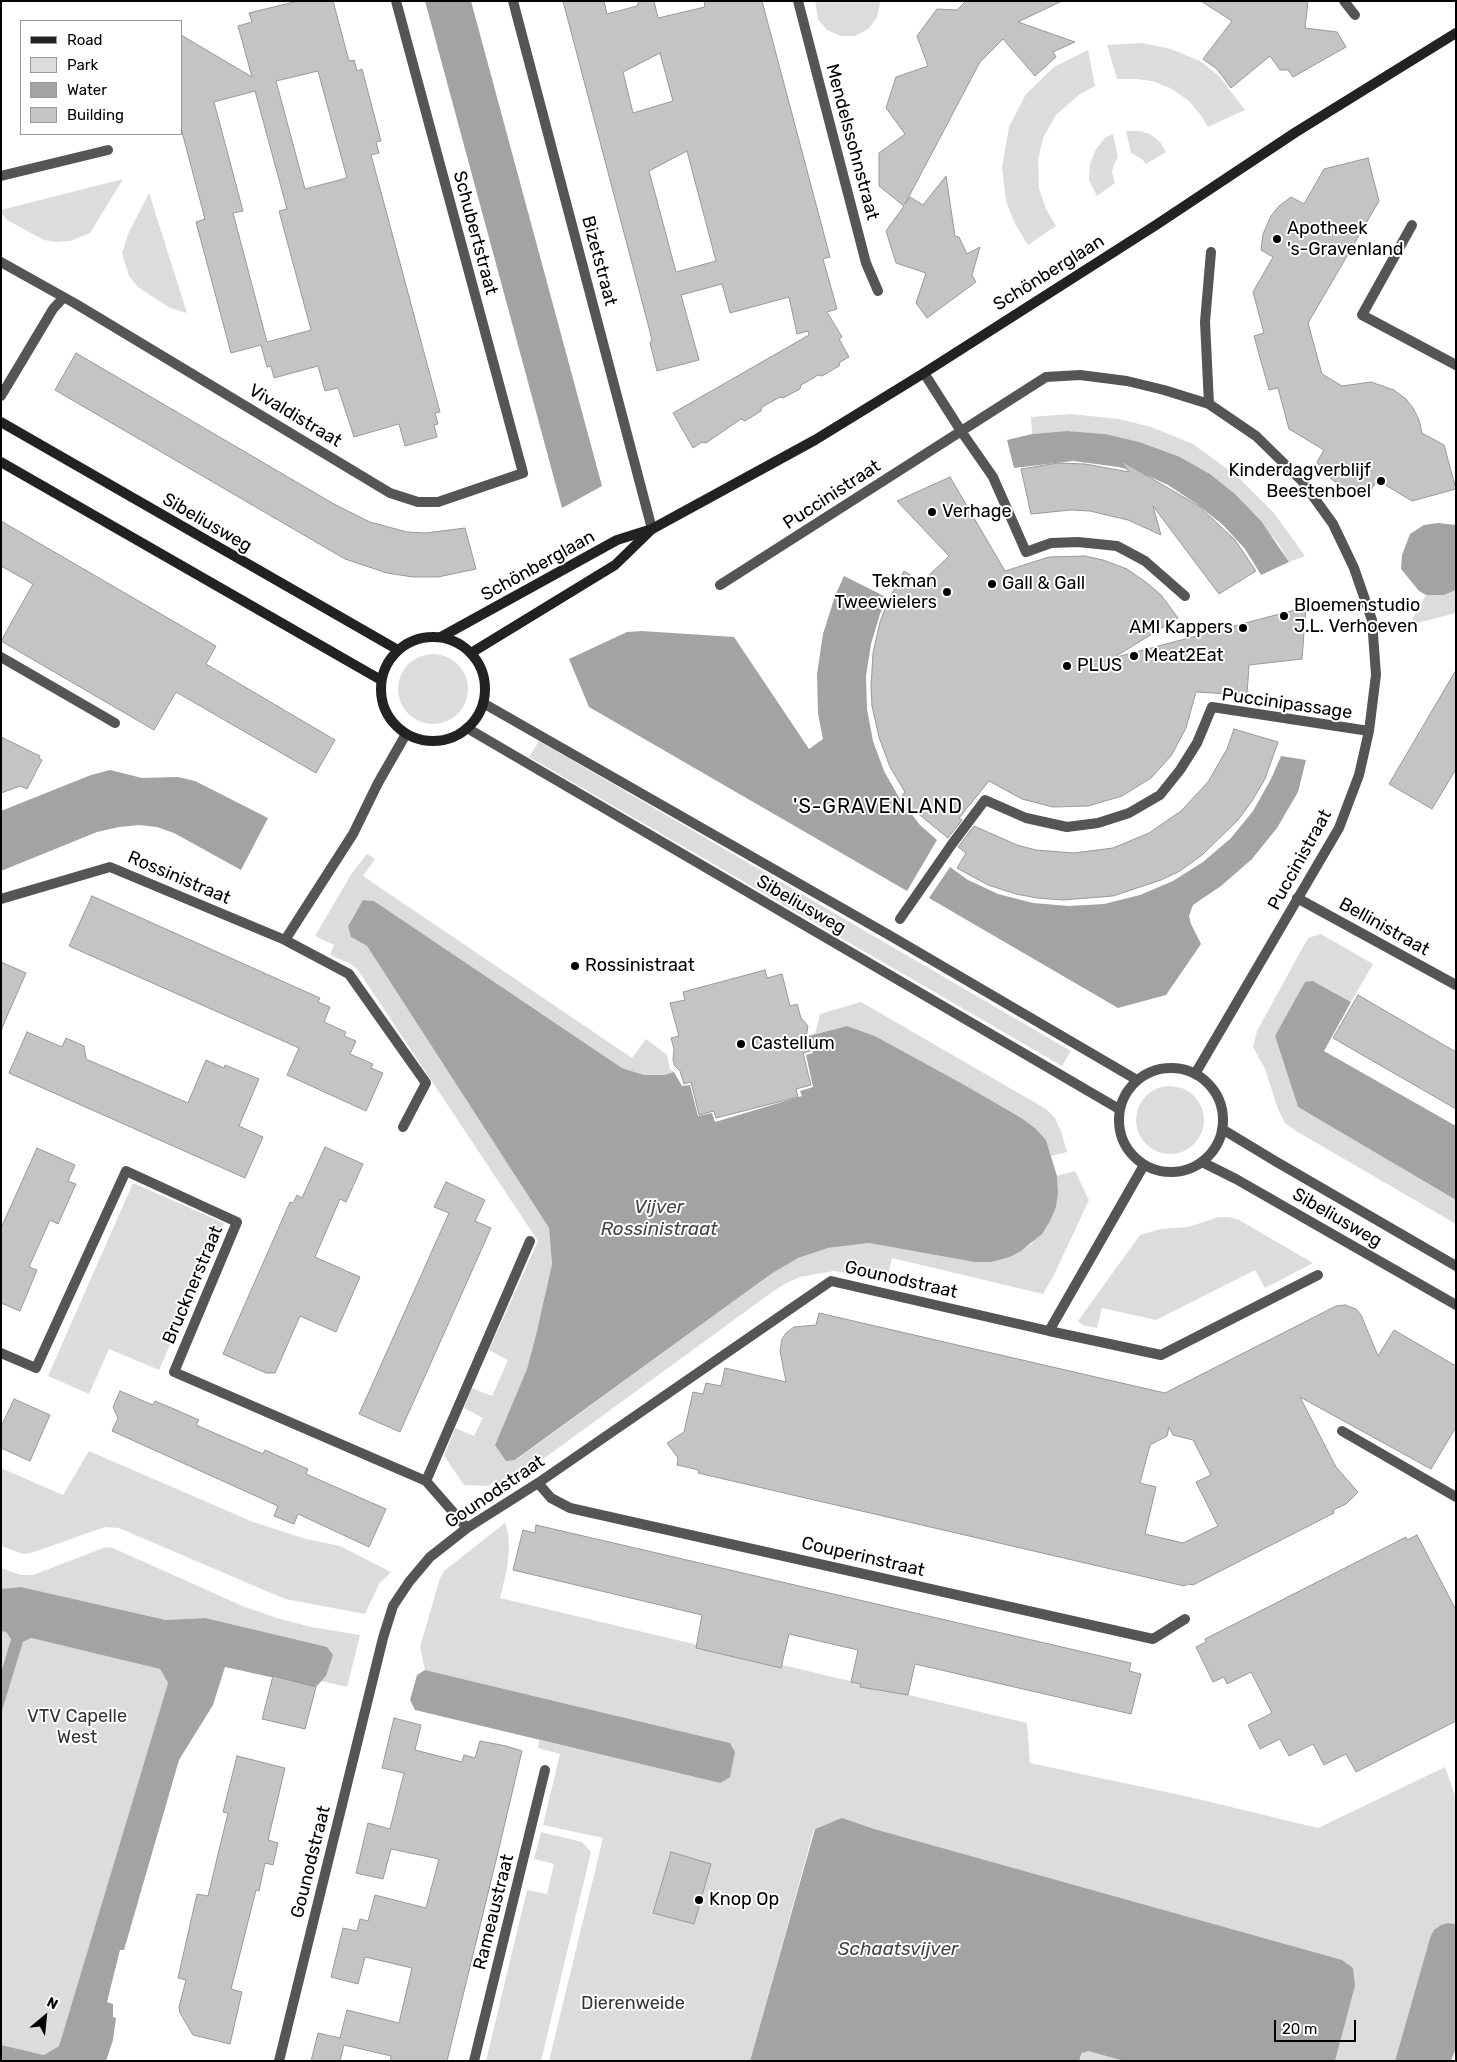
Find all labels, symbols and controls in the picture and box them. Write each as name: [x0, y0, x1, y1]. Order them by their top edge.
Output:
legend: [20, 20, 182, 135]
text: Road: [67, 31, 103, 49]
text: Park: [67, 56, 98, 74]
street label: Mendelssohnstraat: [821, 62, 883, 222]
text: Water: [67, 81, 107, 99]
text: Building: [67, 106, 124, 124]
street label: Schubertstraat: [448, 169, 502, 297]
street label: Bizetstraat: [577, 214, 621, 308]
place label: Apotheek 's-Gravenland: [1287, 218, 1403, 260]
street label: Schönberglaan: [990, 230, 1108, 316]
marker: Apotheek 's-Gravenland: [1271, 233, 1283, 245]
street label: Vivaldistraat: [245, 380, 345, 452]
street label: Puccinistraat: [779, 456, 885, 534]
place label: Kinderdagverblijf Beestenboel: [1229, 460, 1371, 502]
marker: Kinderdagverblijf Beestenboel: [1375, 475, 1387, 487]
street label: Sibeliusweg: [158, 489, 256, 557]
place label: Verhage: [942, 501, 1011, 523]
marker: Verhage: [926, 506, 938, 518]
street label: Schönberglaan: [477, 526, 599, 606]
place label: Tekman Tweewielers: [834, 571, 937, 614]
place label: Gall & Gall: [1002, 573, 1085, 595]
marker: Gall & Gall: [986, 578, 998, 590]
marker: Tekman Tweewielers: [941, 586, 953, 598]
place label: Bloemenstudio J.L. Verhoeven: [1294, 595, 1420, 638]
marker: Bloemenstudio J.L. Verhoeven: [1278, 610, 1290, 622]
place label: AMI Kappers: [1129, 617, 1233, 639]
marker: AMI Kappers: [1237, 622, 1249, 634]
place label: Meat2Eat: [1144, 645, 1224, 667]
marker: Meat2Eat: [1128, 650, 1140, 662]
place label: PLUS: [1077, 655, 1122, 677]
marker: PLUS: [1061, 660, 1073, 672]
street label: Puccinipassage: [1220, 684, 1354, 724]
district label: 'S-GRAVENLAND: [791, 795, 965, 819]
street label: Puccinistraat: [1264, 806, 1336, 914]
street label: Rossinistraat: [124, 847, 234, 909]
street label: Sibeliusweg: [752, 871, 850, 939]
street label: Bellinistraat: [1335, 893, 1433, 961]
place label: Rossinistraat: [585, 955, 695, 977]
marker: Rossinistraat: [569, 960, 581, 972]
place label: Castellum: [751, 1033, 835, 1055]
marker: Castellum: [735, 1038, 747, 1050]
street label: Sibeliusweg: [1288, 1184, 1386, 1252]
water label: Vijver Rossinistraat: [600, 1197, 718, 1241]
street label: Brucknerstraat: [158, 1223, 228, 1347]
street label: Gounodstraat: [842, 1257, 960, 1303]
street label: Gounodstraat: [441, 1451, 549, 1533]
street label: Couperinstraat: [799, 1532, 927, 1582]
park label: VTV Capelle West: [27, 1706, 127, 1748]
street label: Gounodstraat: [287, 1804, 335, 1920]
street label: Rameaustraat: [469, 1852, 519, 1972]
place label: Knop Op: [709, 1889, 779, 1911]
marker: Knop Op: [693, 1894, 705, 1906]
water label: Schaatsvijver: [838, 1939, 958, 1961]
north arrow: [20, 1992, 70, 2042]
text: N: [44, 1993, 61, 2013]
park label: Dierenweide: [581, 1993, 685, 2015]
scale bar: [1277, 2010, 1360, 2042]
text: 20 m: [1282, 2020, 1317, 2038]

